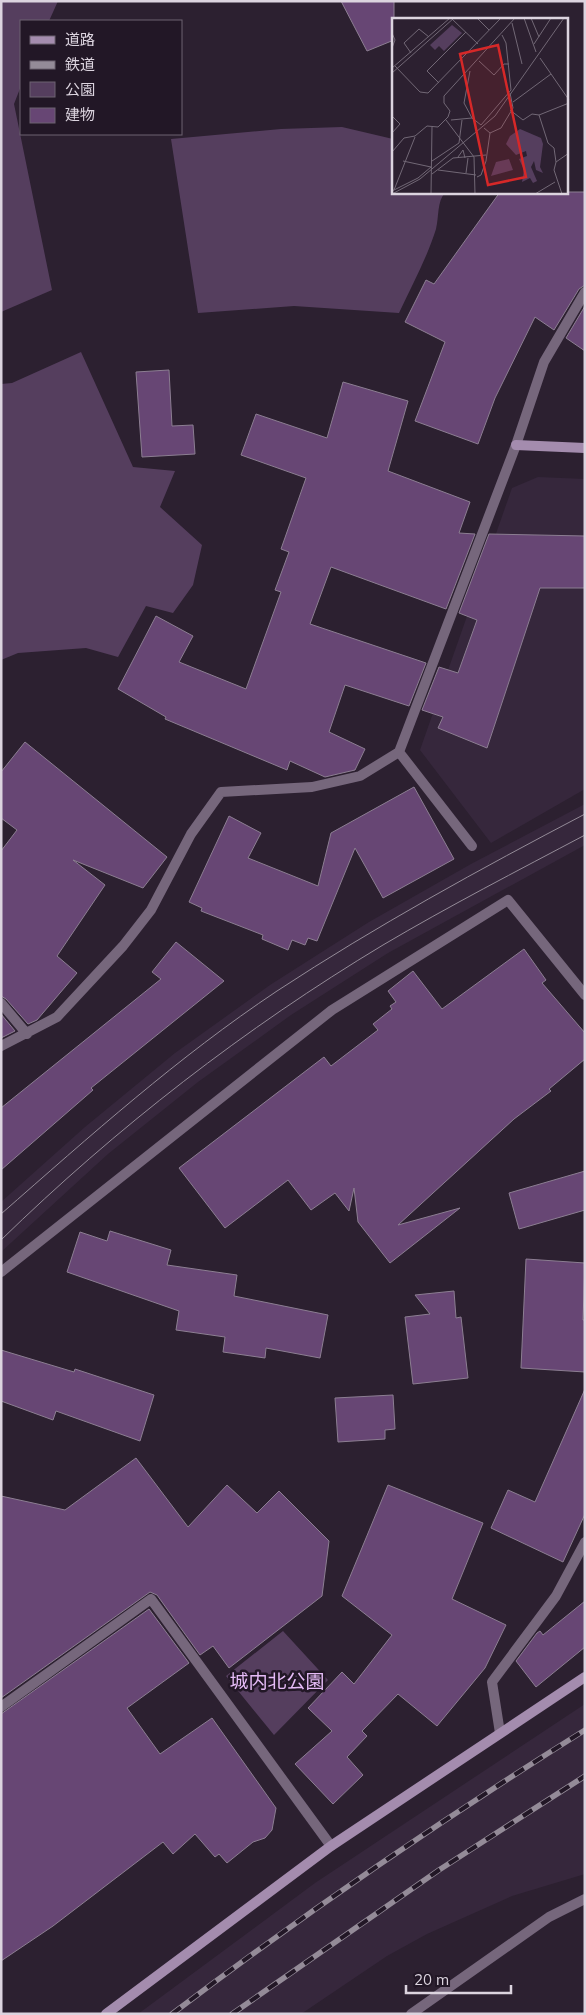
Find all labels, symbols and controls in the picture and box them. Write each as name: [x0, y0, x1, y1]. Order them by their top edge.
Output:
inset map: [392, 18, 568, 194]
legend: [20, 20, 182, 135]
text: 道路: [65, 30, 95, 49]
text: 鉄道: [65, 55, 95, 74]
text: 公園: [65, 80, 95, 99]
text: 建物: [65, 105, 95, 124]
park label: 城内北公園: [229, 1669, 325, 1693]
scale bar: [406, 1962, 511, 1994]
text: 20 m: [414, 1970, 449, 1989]

